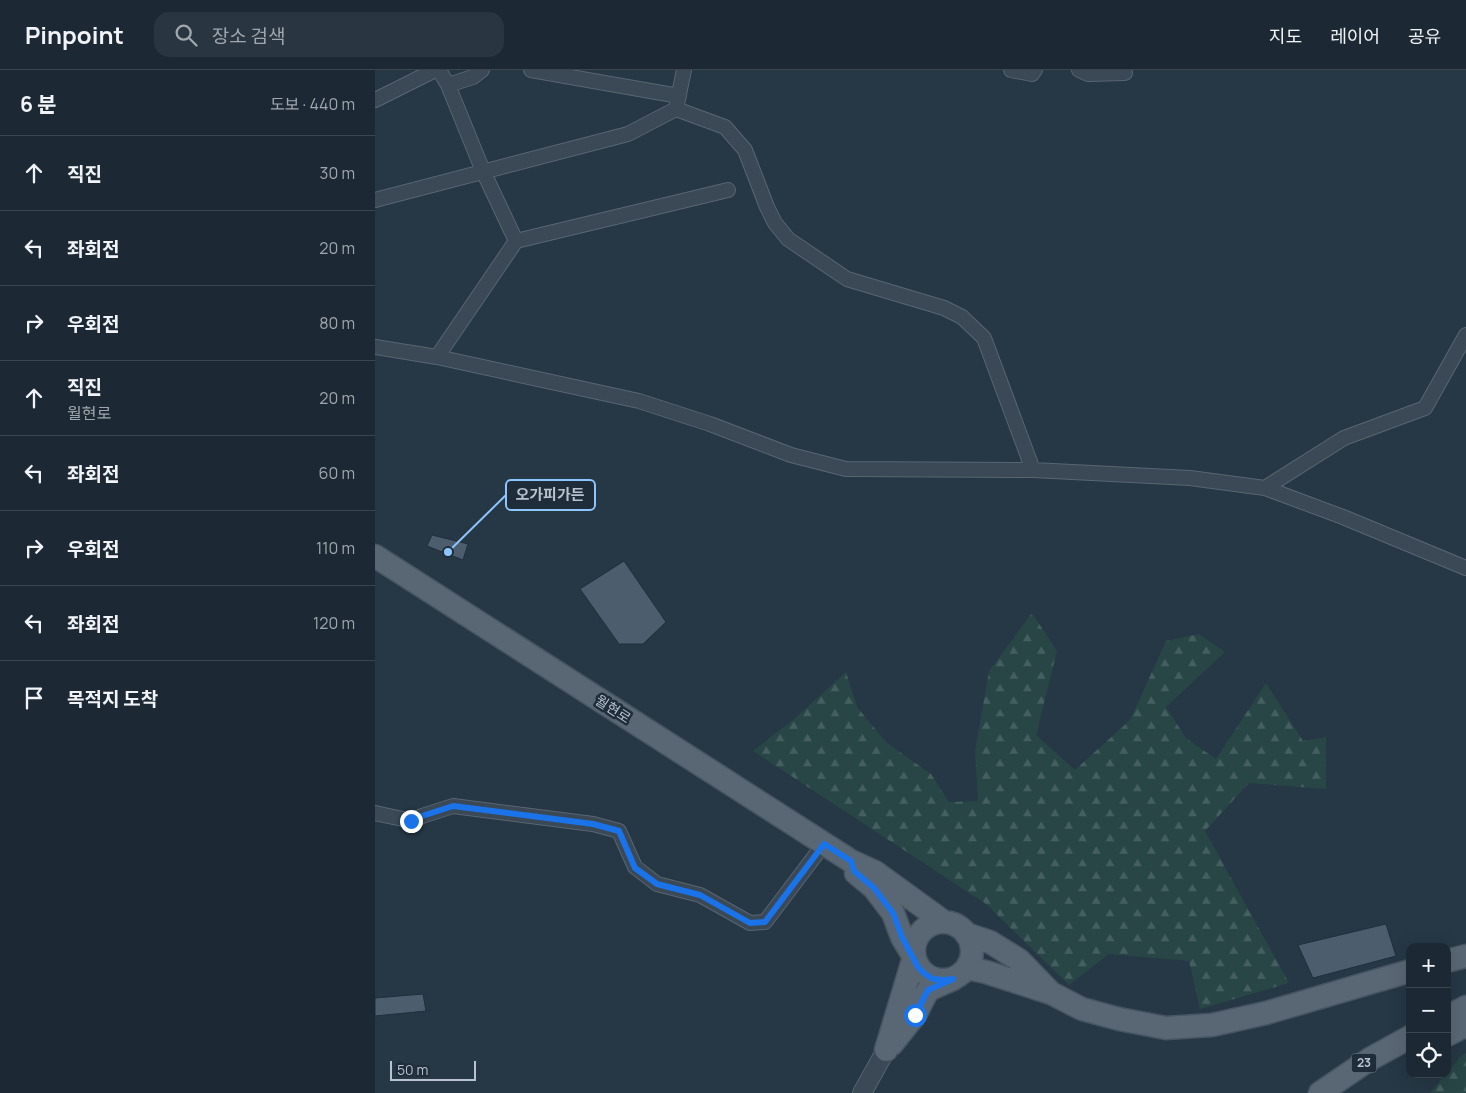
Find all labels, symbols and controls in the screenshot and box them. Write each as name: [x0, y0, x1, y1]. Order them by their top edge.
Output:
search box: [154, 12, 504, 57]
text: Pinpoint: [25, 18, 124, 51]
icon: search: [172, 21, 200, 49]
text: 장소 검색: [212, 23, 286, 49]
text: 지도: [1269, 24, 1302, 48]
text: 레이어: [1330, 24, 1380, 48]
text: 공유: [1408, 24, 1441, 48]
text: 6 분: [20, 90, 57, 118]
text: 도보 · 440 m: [270, 93, 355, 115]
icon: ahead: [20, 159, 48, 187]
text: 직진: [67, 161, 102, 187]
text: 30 m: [320, 162, 355, 184]
icon: left: [20, 234, 48, 262]
text: 좌회전: [67, 236, 119, 262]
text: 20 m: [319, 237, 355, 259]
icon: right: [20, 309, 48, 337]
text: 우회전: [67, 311, 119, 337]
text: 80 m: [319, 312, 355, 334]
text: 직진: [67, 374, 102, 400]
icon: ahead: [20, 384, 48, 412]
text: 20 m: [319, 387, 355, 409]
text: 월현로: [67, 402, 111, 424]
icon: left: [20, 459, 48, 487]
text: 좌회전: [67, 461, 119, 487]
text: 60 m: [319, 462, 355, 484]
callout: 오가피가든: [506, 480, 595, 510]
text: 오가피가든: [515, 484, 585, 505]
icon: right: [20, 534, 48, 562]
text: 우회전: [67, 536, 119, 562]
text: 110 m: [316, 537, 355, 559]
icon: left: [20, 609, 48, 637]
text: 좌회전: [67, 611, 119, 637]
text: 120 m: [313, 612, 355, 634]
icon: arrive: [20, 684, 48, 712]
text: 목적지 도착: [67, 686, 158, 712]
street label: 월현로: [592, 690, 635, 727]
route end: [400, 810, 423, 833]
map controls: [1406, 943, 1451, 1078]
button: +: [1406, 943, 1451, 988]
button: −: [1406, 988, 1451, 1033]
route start: [904, 1004, 927, 1027]
button: locate: [1406, 1033, 1451, 1078]
road number: 23: [1351, 1054, 1377, 1072]
scale bar: [390, 1058, 476, 1081]
text: 50 m: [397, 1060, 428, 1079]

